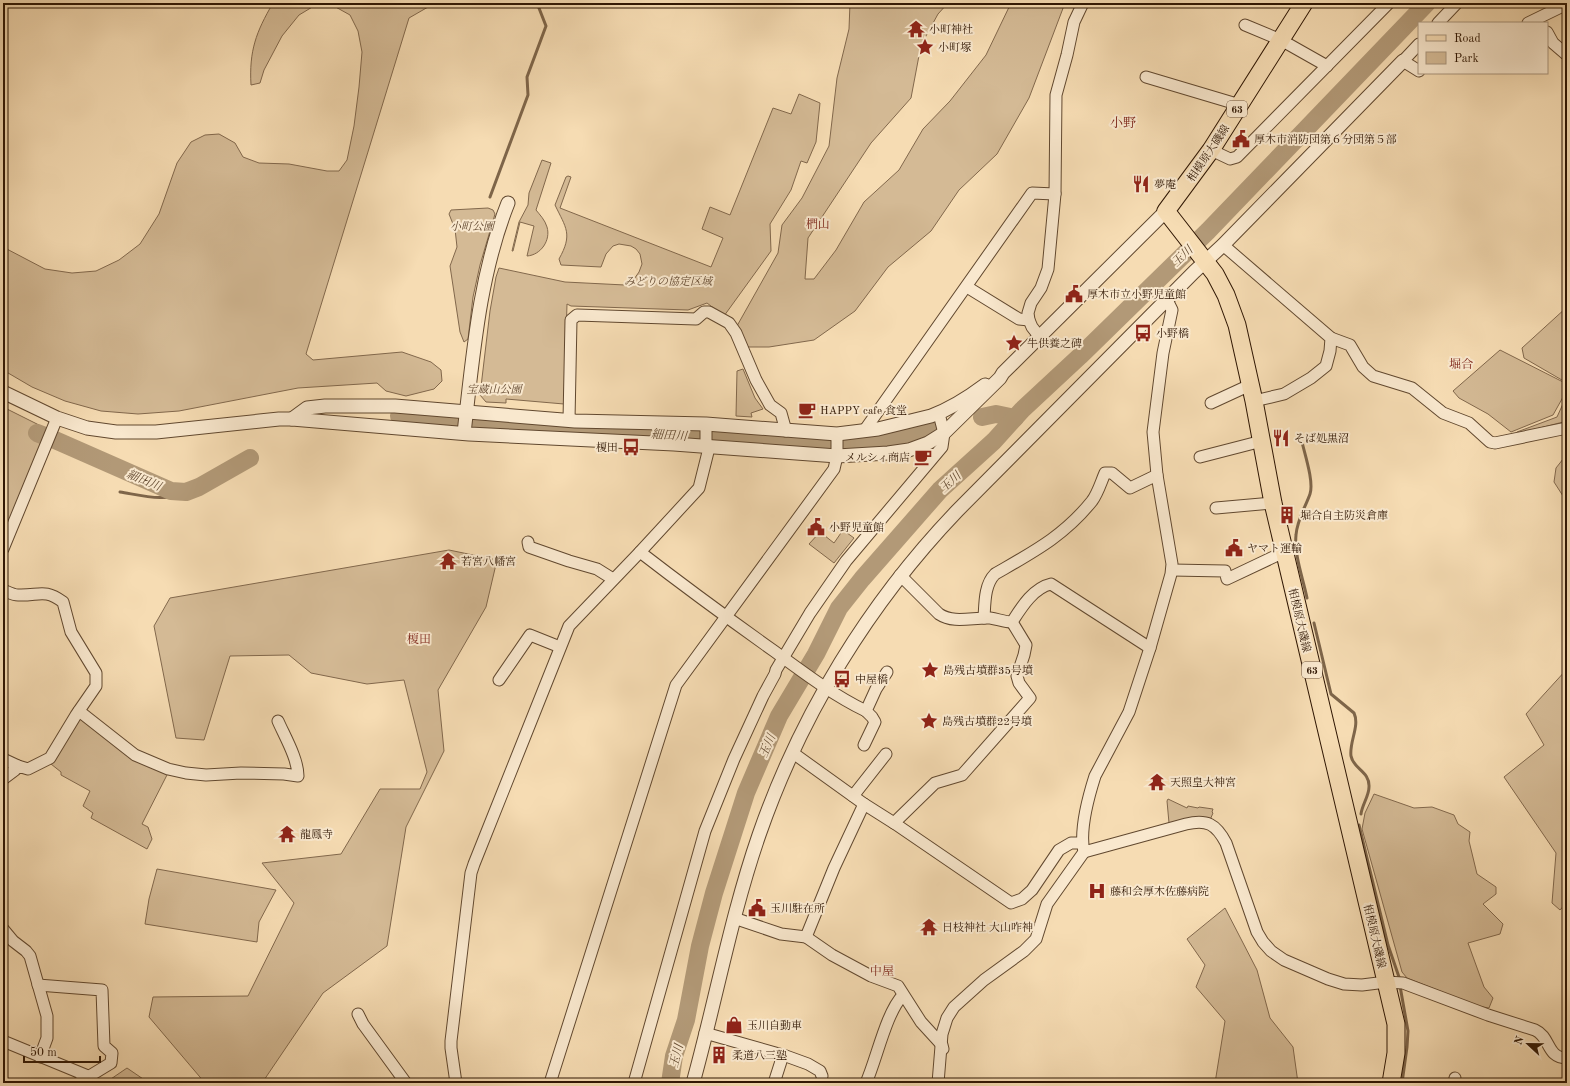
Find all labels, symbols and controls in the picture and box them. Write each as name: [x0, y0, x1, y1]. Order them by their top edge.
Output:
temple icon: 小町神社: [906, 19, 926, 39]
legend: [1418, 22, 1548, 74]
place label: 小町神社: [929, 23, 973, 36]
text: Road: [1454, 33, 1481, 45]
place icon: 小町塚: [915, 37, 935, 57]
place label: 小町塚: [938, 41, 971, 54]
text: Park: [1454, 53, 1479, 65]
road number: 63: [1227, 101, 1247, 117]
district label: 小野: [1110, 116, 1136, 130]
street label: 相模原大磯線: [1185, 122, 1232, 184]
public building icon: 厚木市消防団第６分団第５部: [1231, 129, 1251, 149]
place label: 厚木市消防団第６分団第５部: [1254, 133, 1397, 146]
restaurant icon: 夢庵: [1131, 174, 1151, 194]
place label: 夢庵: [1154, 178, 1176, 191]
district label: 椚山: [806, 217, 830, 231]
park label: 小町公園: [450, 220, 496, 233]
water label: 玉川: [1169, 242, 1197, 269]
park label: みどりの協定区域: [624, 275, 714, 288]
public building icon: 厚木市立小野児童館: [1064, 284, 1084, 304]
place label: 厚木市立小野児童館: [1087, 288, 1186, 301]
bus stop icon: 小野橋: [1133, 323, 1153, 343]
place label: 小野橋: [1156, 327, 1189, 340]
place icon: 牛供養之碑: [1004, 333, 1024, 353]
place label: 牛供養之碑: [1027, 337, 1082, 350]
district label: 堀合: [1449, 357, 1473, 371]
park label: 宝蔵山公園: [467, 383, 523, 396]
cafe icon: HAPPY cafe 食堂: [797, 400, 817, 420]
place label: HAPPY cafe 食堂: [820, 404, 907, 417]
water label: 細田川: [651, 427, 689, 443]
restaurant icon: そば処黒沼: [1271, 428, 1291, 448]
place label: そば処黒沼: [1294, 432, 1349, 445]
bus stop icon: 榎田: [621, 437, 641, 457]
place label: 榎田: [596, 441, 618, 454]
cafe icon: メルシィ商店: [913, 447, 933, 467]
place label: メルシィ商店: [845, 451, 910, 464]
water label: 細田川: [125, 467, 165, 494]
water label: 玉川: [937, 468, 965, 495]
building icon: 堀合自主防災倉庫: [1277, 505, 1297, 525]
place label: 堀合自主防災倉庫: [1300, 509, 1388, 522]
public building icon: 小野児童館: [806, 517, 826, 537]
place label: 小野児童館: [829, 521, 884, 534]
public building icon: ヤマト運輸: [1224, 538, 1244, 558]
place label: ヤマト運輸: [1247, 542, 1302, 555]
temple icon: 若宮八幡宮: [438, 551, 458, 571]
place label: 若宮八幡宮: [461, 555, 516, 568]
street label: 相模原大磯線: [1286, 586, 1313, 654]
district label: 榎田: [407, 632, 431, 646]
place icon: 島残古墳群35号墳: [920, 660, 940, 680]
road number: 63: [1302, 662, 1322, 678]
place label: 島残古墳群35号墳: [943, 664, 1033, 677]
bus stop icon: 中屋橋: [832, 669, 852, 689]
place label: 中屋橋: [855, 673, 888, 686]
place icon: 島残古墳群22号墳: [919, 711, 939, 731]
place label: 島残古墳群22号墳: [942, 715, 1032, 728]
water label: 玉川: [757, 731, 779, 760]
temple icon: 天照皇大神宮: [1147, 772, 1167, 792]
place label: 天照皇大神宮: [1170, 776, 1236, 789]
temple icon: 龍鳳寺: [277, 824, 297, 844]
place label: 龍鳳寺: [300, 828, 333, 841]
hospital icon: 藤和会厚木佐藤病院: [1087, 881, 1107, 901]
place label: 藤和会厚木佐藤病院: [1110, 885, 1209, 898]
public building icon: 玉川駐在所: [747, 898, 767, 918]
place label: 玉川駐在所: [770, 902, 825, 915]
street label: 相模原大磯線: [1361, 902, 1388, 970]
temple icon: 日枝神社 大山咋神: [919, 917, 939, 937]
place label: 日枝神社 大山咋神: [942, 921, 1033, 934]
district label: 中屋: [870, 964, 894, 978]
shop icon: 玉川自動車: [724, 1015, 744, 1035]
place label: 玉川自動車: [747, 1019, 802, 1032]
north arrow: [1508, 1024, 1548, 1064]
text: N: [1513, 1034, 1527, 1047]
scale bar: [24, 1038, 100, 1064]
water label: 玉川: [667, 1041, 686, 1069]
building icon: 柔道八三塾: [709, 1045, 729, 1065]
text: 50 m: [30, 1046, 57, 1059]
place label: 柔道八三塾: [732, 1049, 787, 1062]

